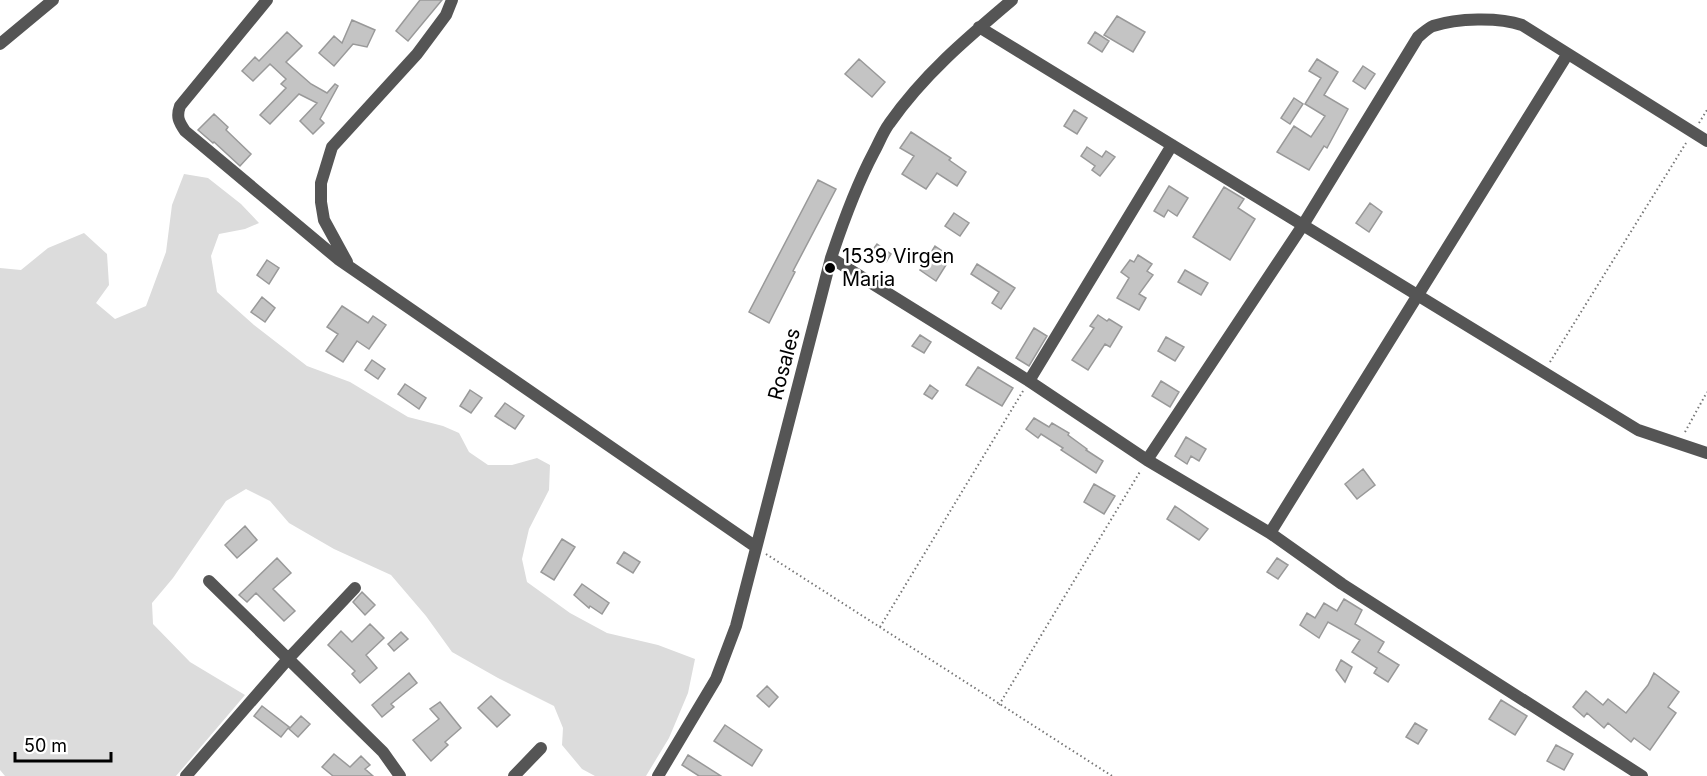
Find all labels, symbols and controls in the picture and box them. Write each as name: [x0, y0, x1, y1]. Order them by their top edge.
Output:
place label: 1539 Virgen Maria: [842, 244, 954, 291]
marker: 1539 Virgen Maria: [823, 261, 837, 275]
street label: Rosales: [763, 325, 805, 403]
scale bar: [15, 725, 111, 763]
text: 50 m: [24, 735, 67, 756]

